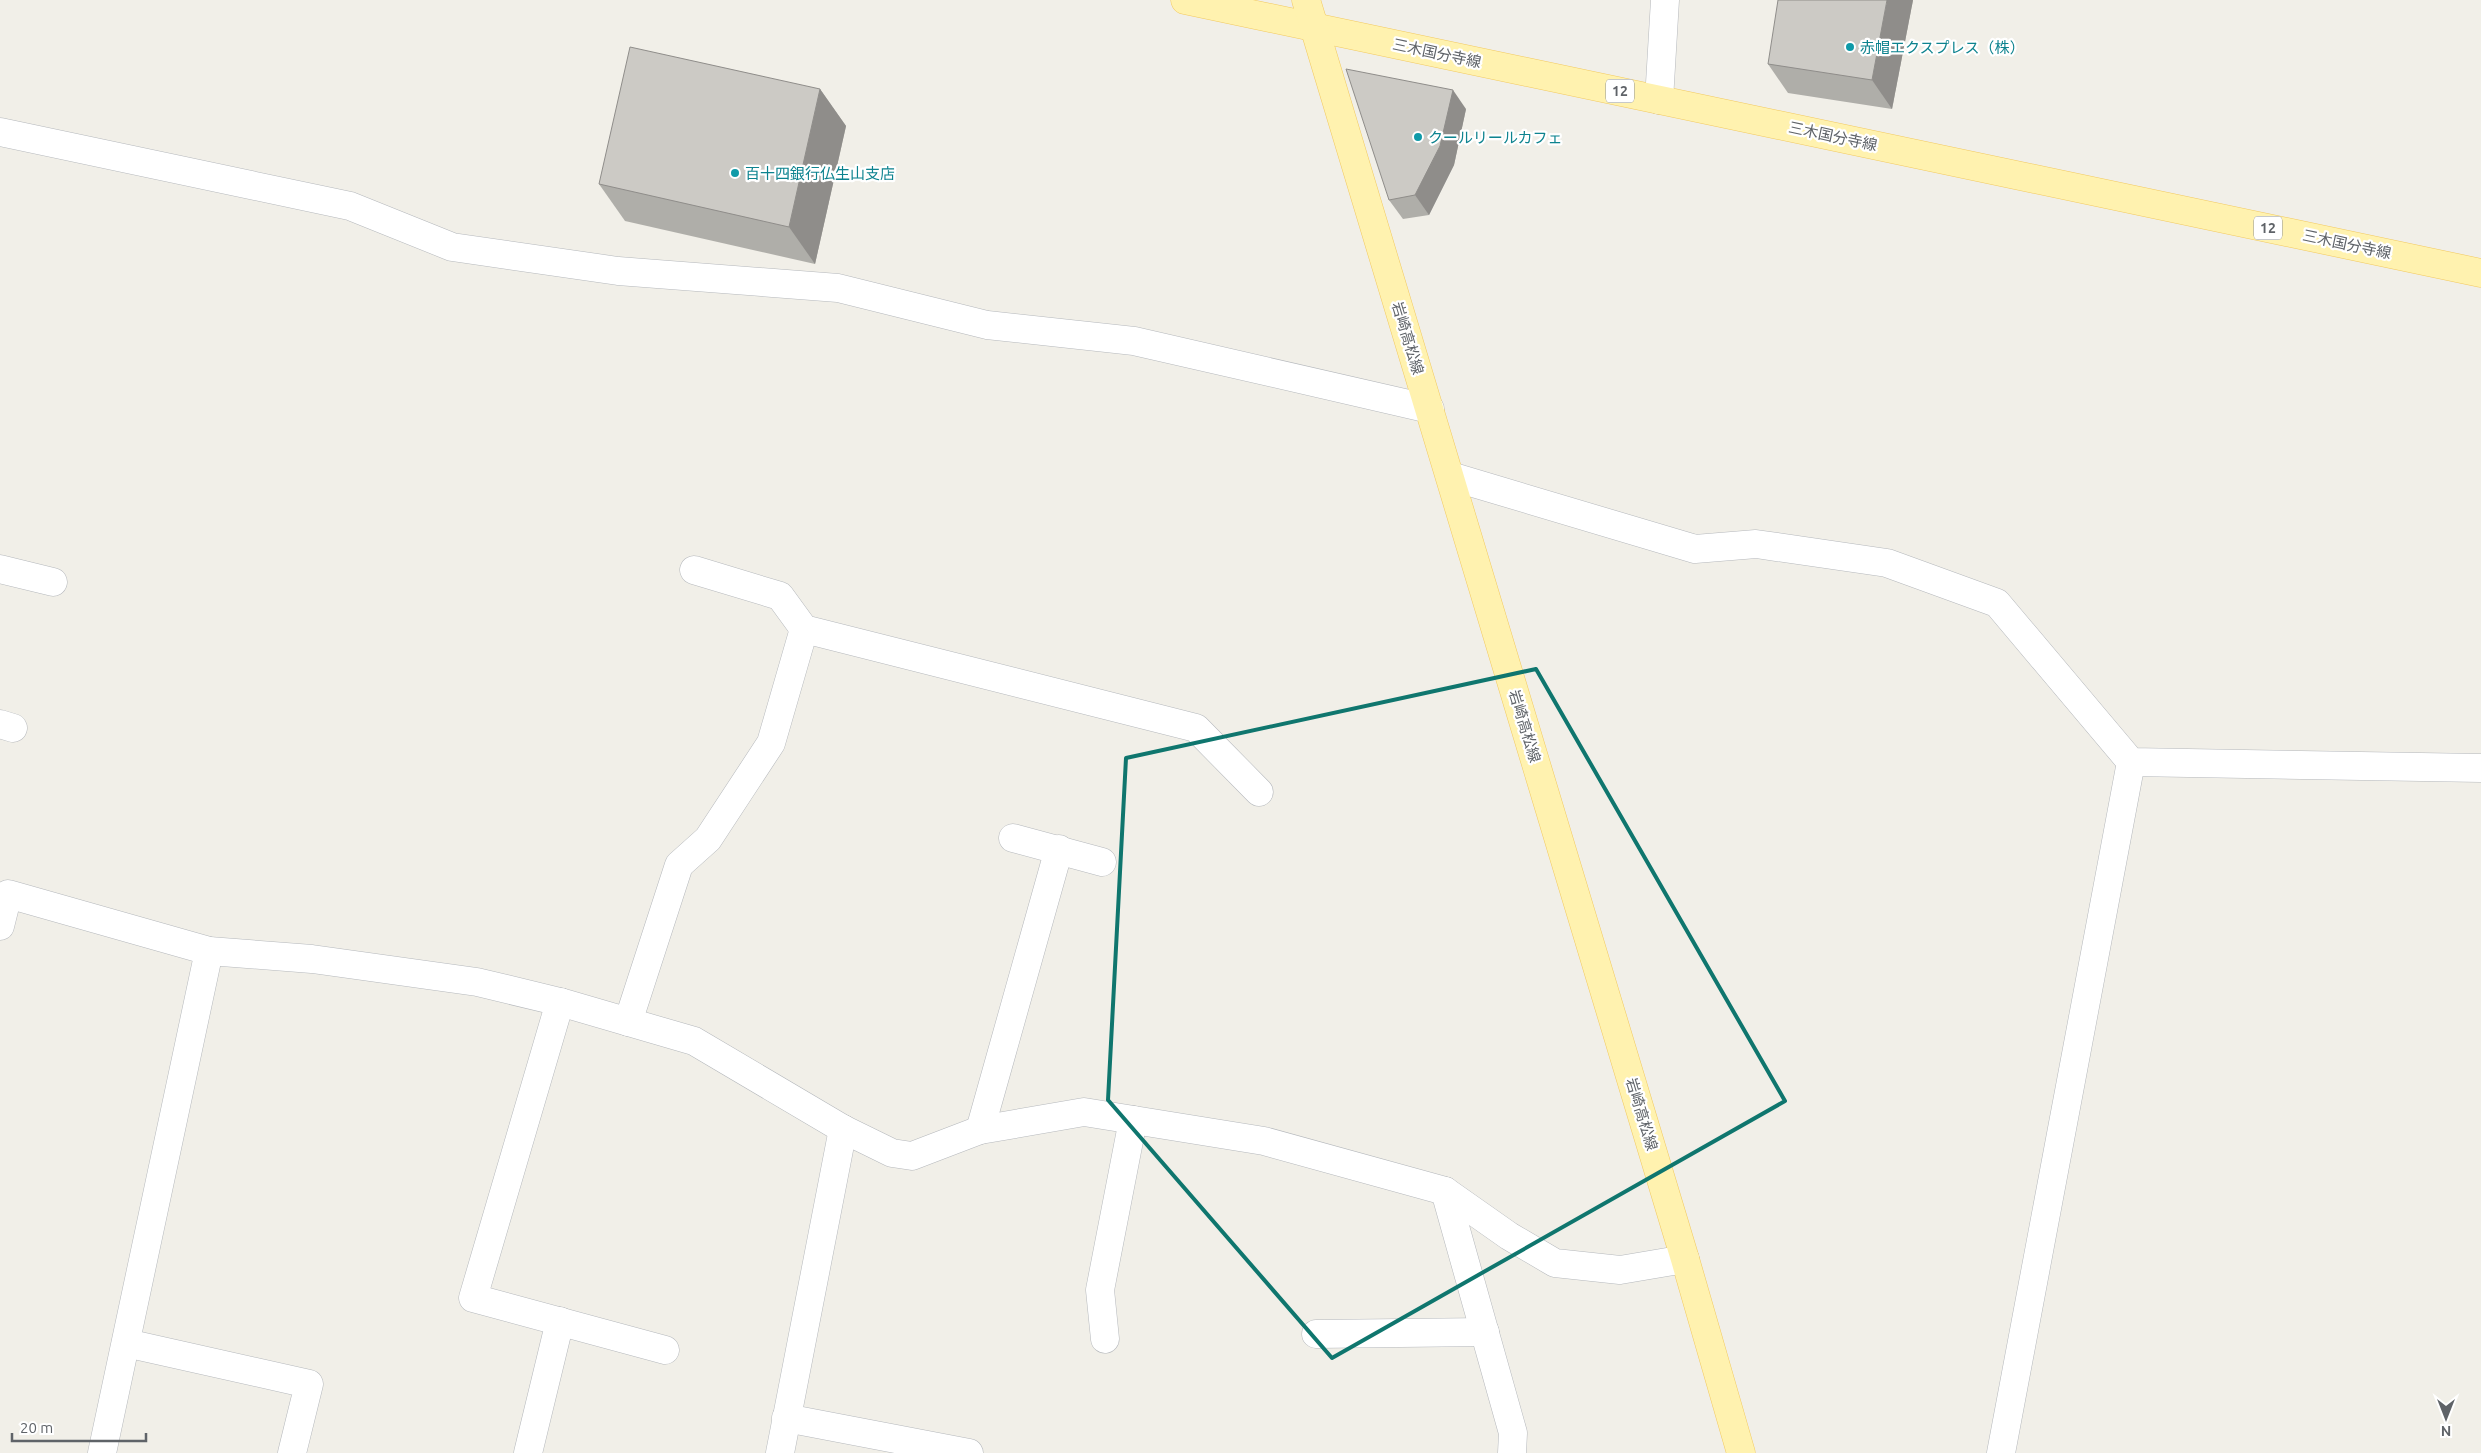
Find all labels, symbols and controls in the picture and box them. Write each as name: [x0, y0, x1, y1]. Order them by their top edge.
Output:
street label: 三木国分寺線: [1391, 35, 1483, 71]
place label: 赤帽エクスプレス（株）: [1860, 39, 2025, 56]
marker: 赤帽エクスプレス（株）: [1844, 41, 1856, 53]
road number: 12: [1606, 80, 1634, 102]
street label: 三木国分寺線: [1787, 118, 1879, 154]
place label: クールリールカフェ: [1428, 129, 1563, 146]
marker: クールリールカフェ: [1412, 131, 1424, 143]
place label: 百十四銀行仏生山支店: [745, 165, 895, 182]
marker: 百十四銀行仏生山支店: [729, 167, 741, 179]
road number: 12: [2254, 217, 2282, 240]
street label: 三木国分寺線: [2301, 226, 2393, 262]
street label: 岩崎高松線: [1389, 300, 1427, 376]
street label: 岩崎高松線: [1506, 688, 1544, 764]
street label: 岩崎高松線: [1623, 1076, 1661, 1152]
north arrow: [2421, 1393, 2471, 1443]
scale bar: [12, 1410, 146, 1442]
text: 20 m: [20, 1419, 53, 1436]
text: N: [2441, 1423, 2451, 1439]

